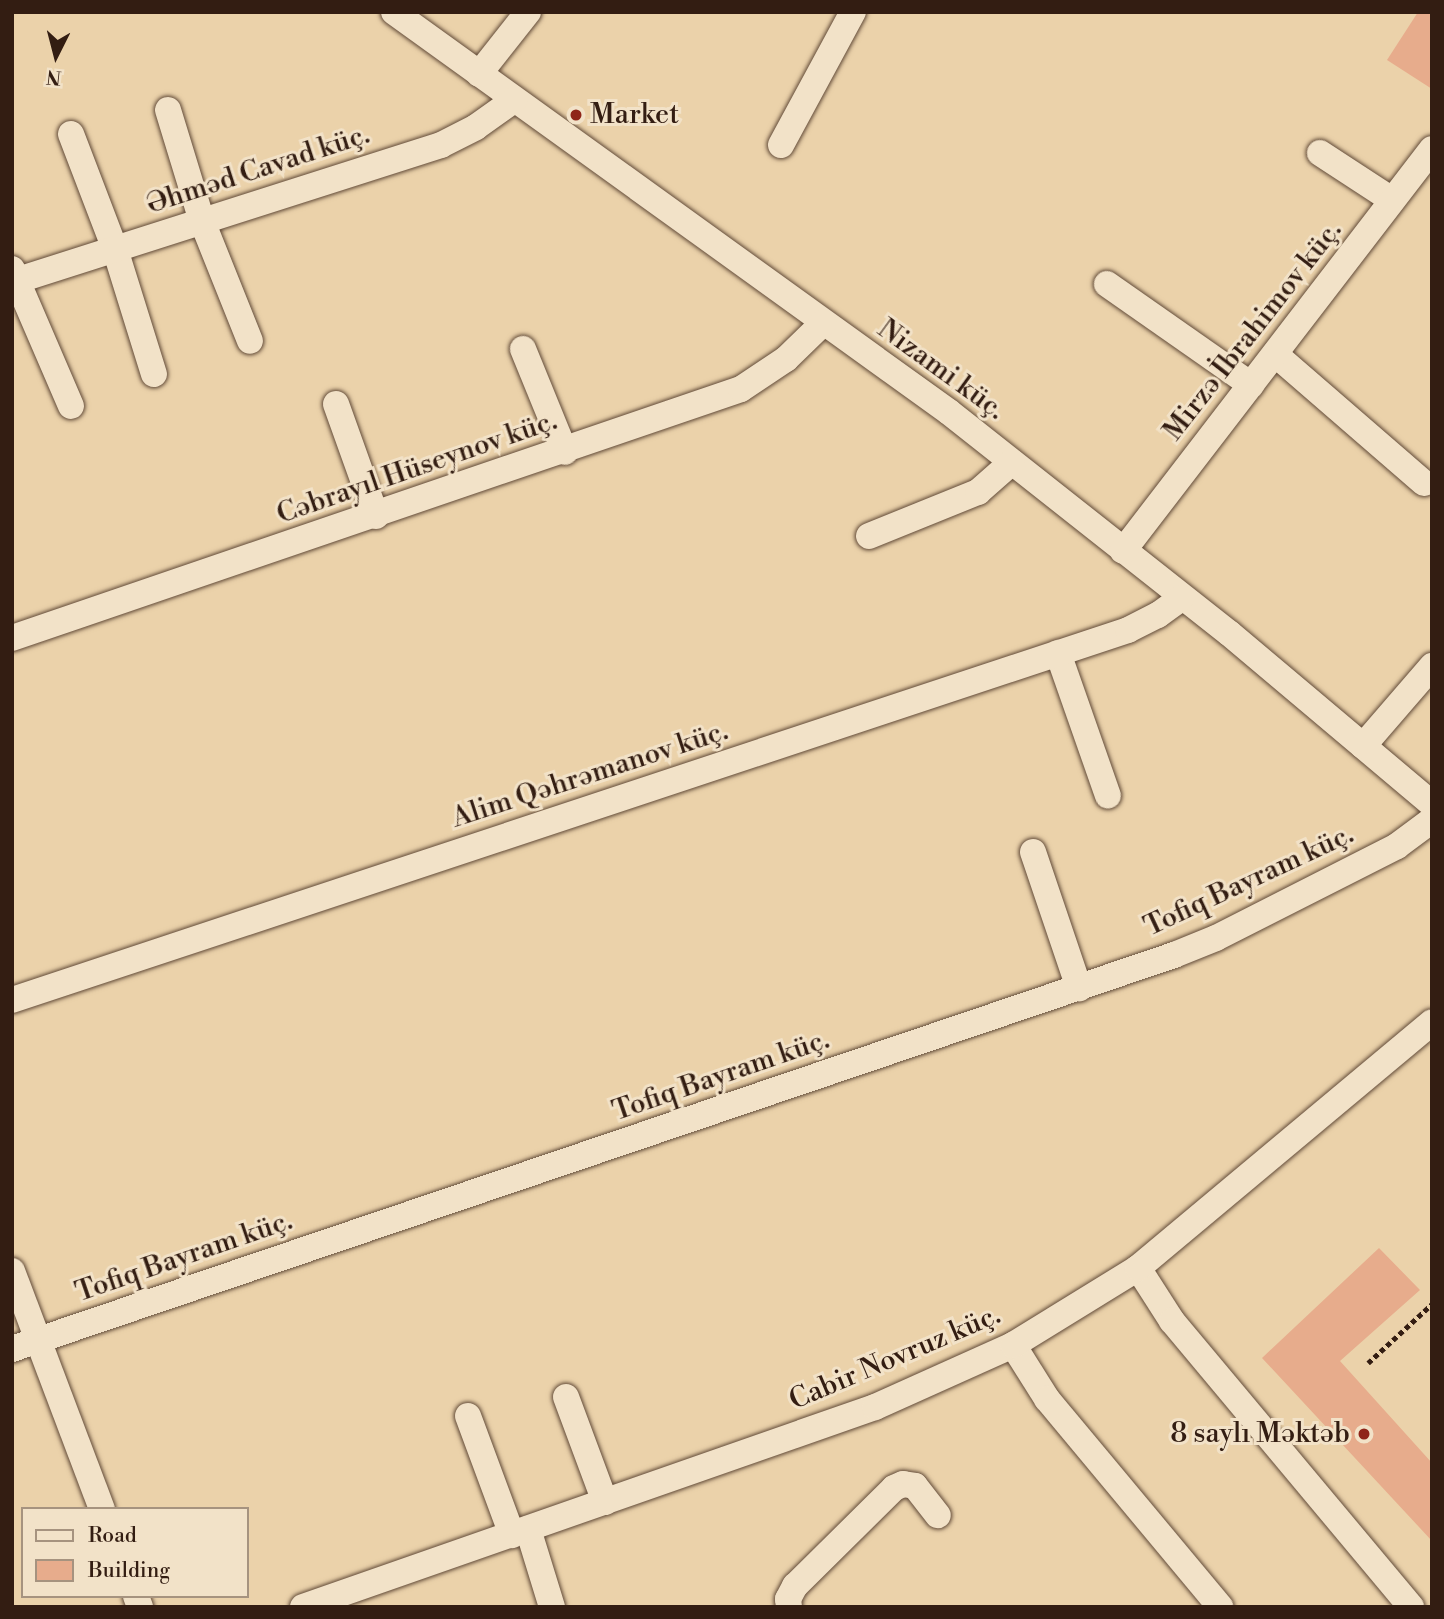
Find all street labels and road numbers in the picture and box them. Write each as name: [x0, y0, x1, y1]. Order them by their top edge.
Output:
street label: Əhməd Cavad küç.: [142, 118, 374, 222]
street label: Mirzə İbrahimov küç.: [1157, 214, 1349, 448]
street label: Nizami küç.: [871, 313, 1011, 427]
street label: Cəbrayıl Hüseynov küç.: [273, 404, 561, 532]
street label: Alim Qəhrəmanov küç.: [448, 714, 732, 836]
street label: Tofiq Bayram küç.: [1139, 818, 1359, 944]
street label: Tofiq Bayram küç.: [608, 1023, 834, 1129]
street label: Tofiq Bayram küç.: [71, 1204, 297, 1310]
street label: Cabir Novruz küç.: [784, 1298, 1006, 1418]

